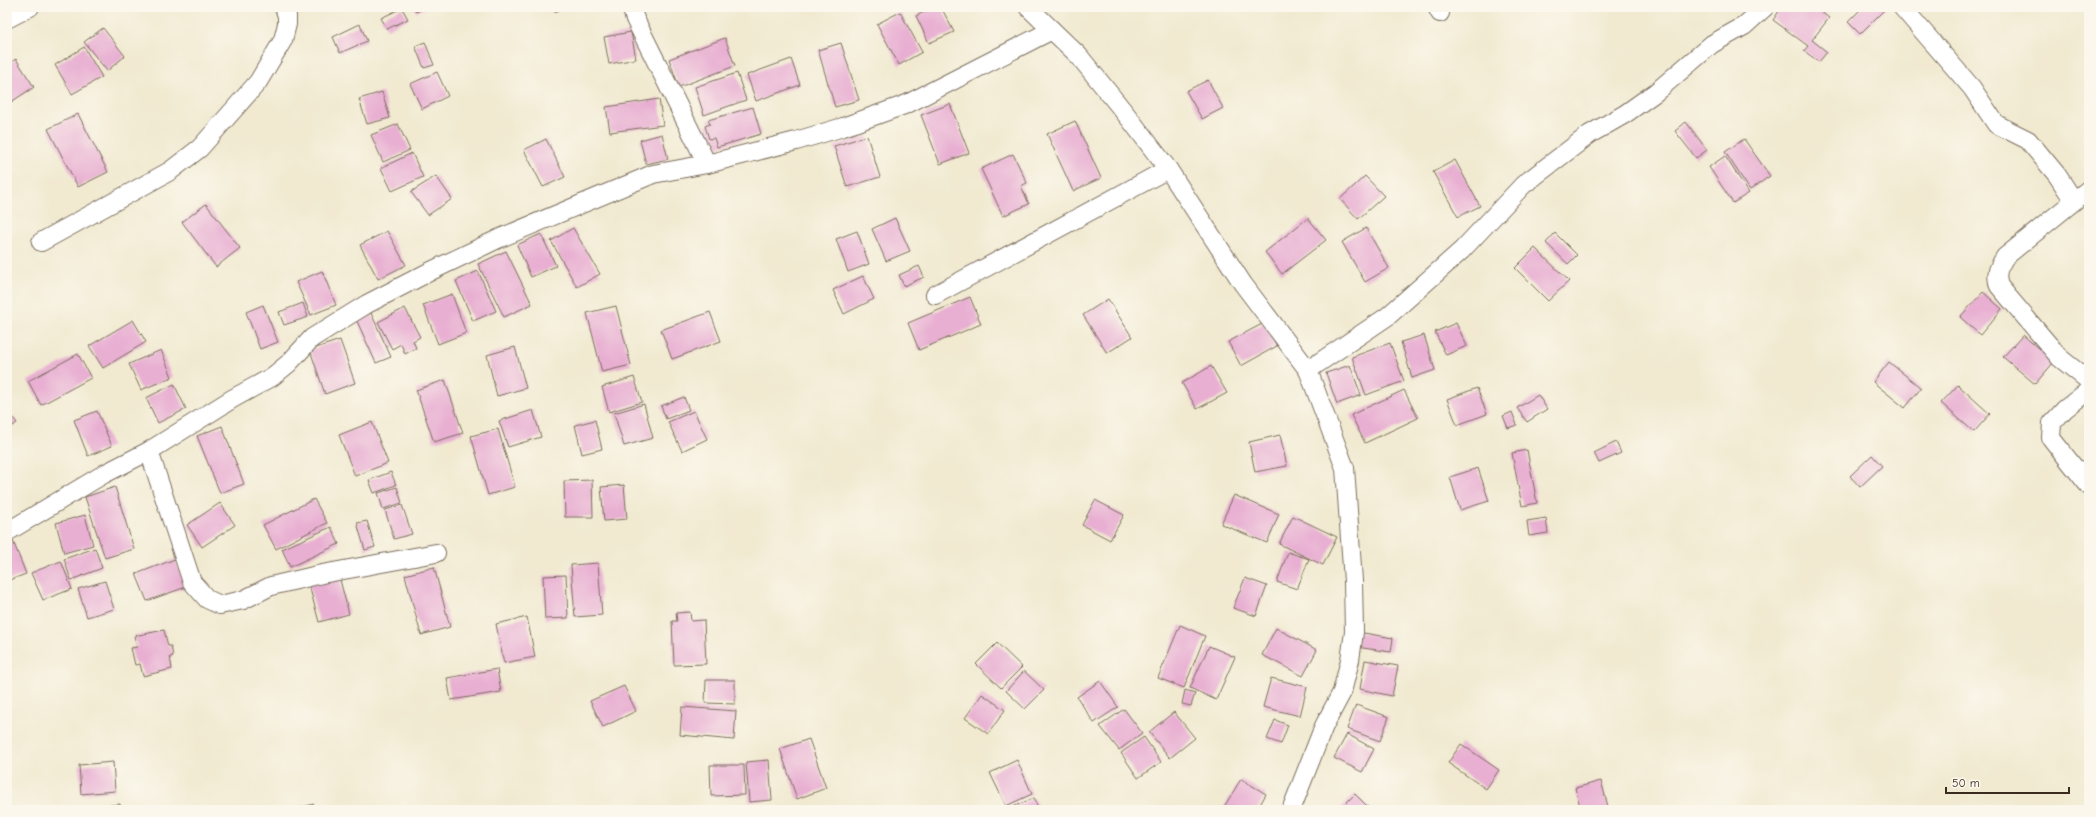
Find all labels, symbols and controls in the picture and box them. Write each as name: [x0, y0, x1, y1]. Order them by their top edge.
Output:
scale bar: [1946, 769, 2069, 795]
text: 50 m: [1952, 776, 1980, 790]

